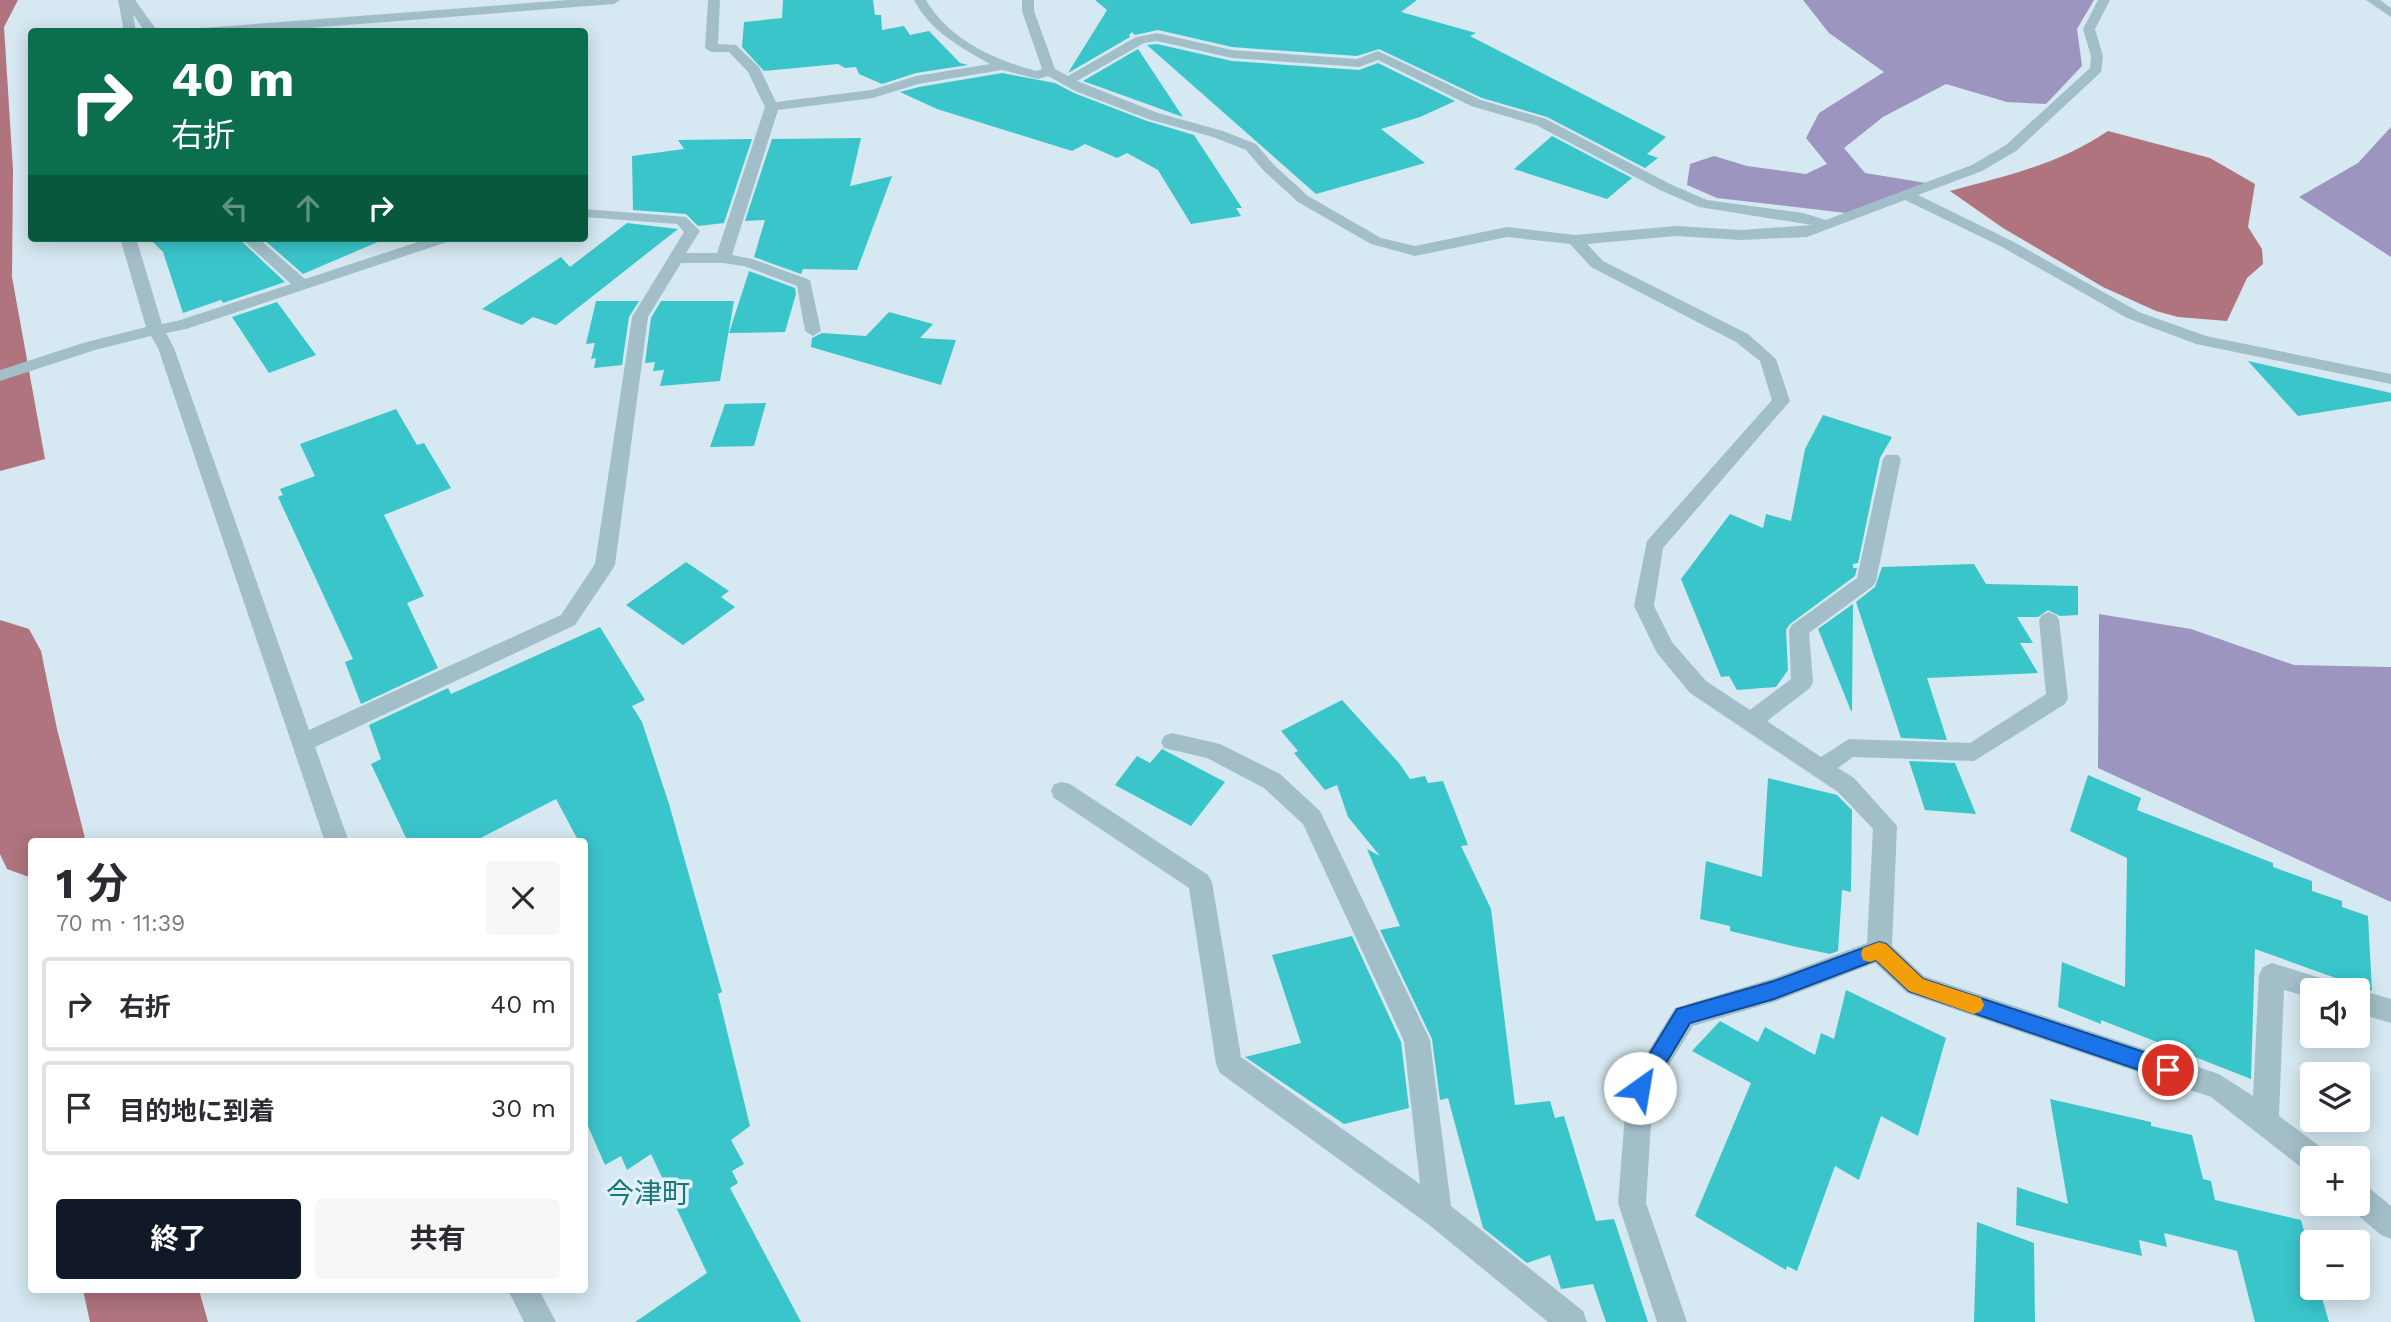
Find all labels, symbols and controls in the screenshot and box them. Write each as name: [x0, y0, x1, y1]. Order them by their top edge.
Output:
text: 40 m: [171, 50, 294, 108]
icon: right: [56, 56, 147, 147]
text: 右折: [171, 116, 235, 154]
icon: left: [216, 189, 254, 227]
icon: ahead: [289, 189, 327, 227]
icon: right: [362, 189, 400, 227]
text: 1 分: [56, 859, 128, 908]
button: close: [486, 861, 560, 935]
text: 70 m · 11:39: [56, 910, 185, 937]
map controls: [2300, 978, 2370, 1300]
button: sound: [2300, 978, 2370, 1048]
icon: right: [60, 985, 98, 1023]
text: 40 m: [490, 989, 556, 1019]
text: 右折: [119, 992, 171, 1022]
pin: [2138, 1040, 2198, 1100]
position arrow: [1603, 1051, 1677, 1125]
icon: arrive: [2149, 1051, 2187, 1089]
button: layers: [2300, 1062, 2370, 1132]
icon: arrive: [60, 1089, 98, 1127]
text: 30 m: [491, 1093, 556, 1123]
text: 目的地に到着: [119, 1096, 275, 1126]
button: +: [2300, 1146, 2370, 1216]
district label: 今津町: [606, 1177, 690, 1210]
button: 終了: [56, 1199, 301, 1279]
button: 共有: [315, 1199, 560, 1279]
button: −: [2300, 1230, 2370, 1300]

